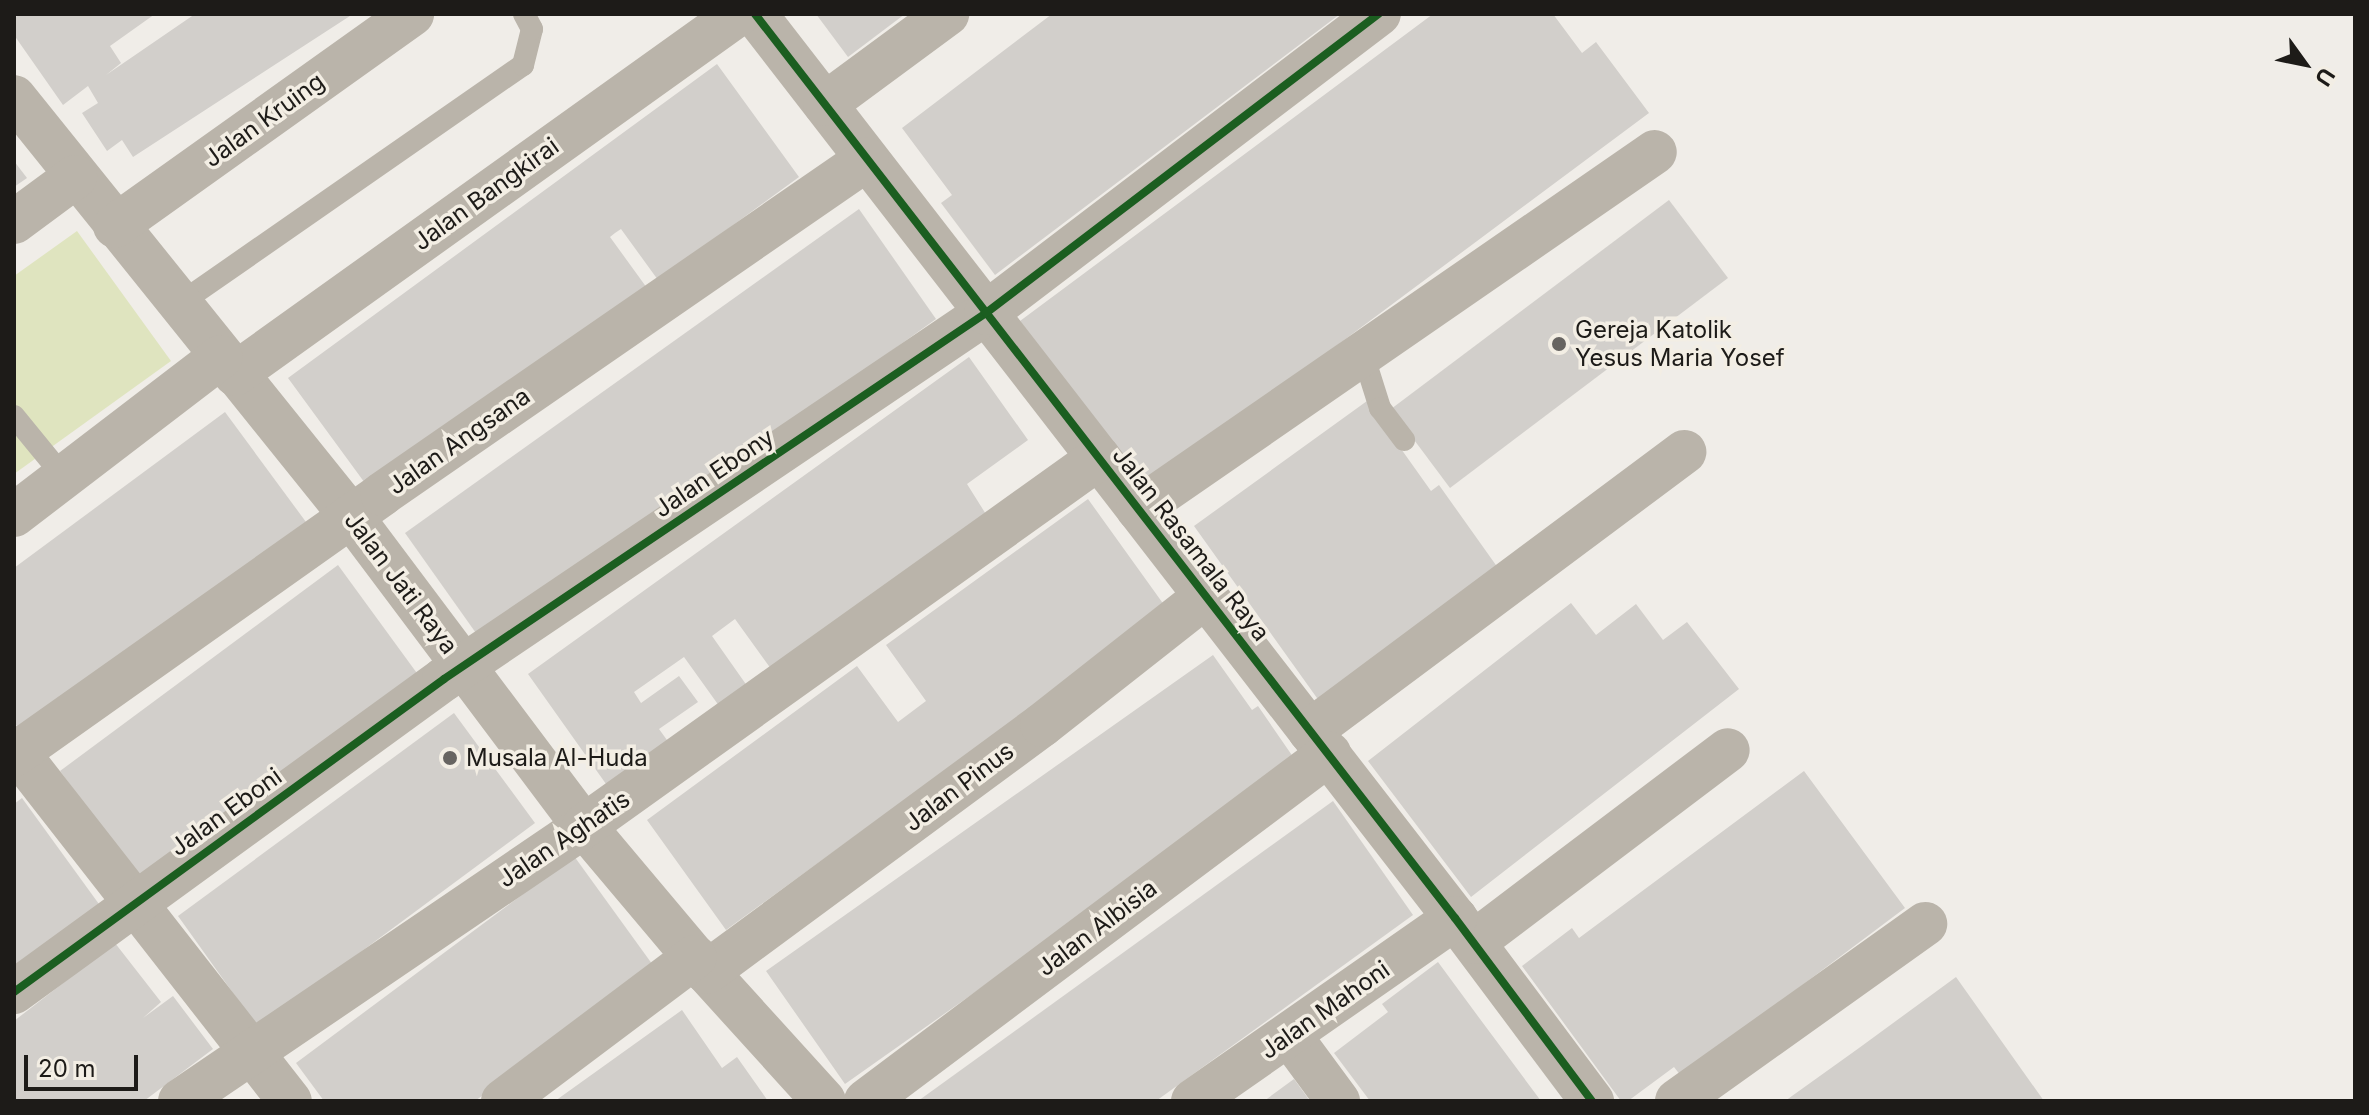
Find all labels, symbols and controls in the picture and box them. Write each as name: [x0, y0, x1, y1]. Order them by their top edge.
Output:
north arrow: [2265, 24, 2345, 104]
text: U: [2310, 63, 2340, 91]
street label: Jalan Kruing: [198, 67, 330, 173]
street label: Jalan Bangkirai: [408, 132, 564, 256]
place label: Gereja Katolik Yesus Maria Yosef: [1575, 316, 1785, 372]
marker: Gereja Katolik Yesus Maria Yosef: [1550, 335, 1568, 353]
street label: Jalan Angsana: [382, 381, 536, 501]
street label: Jalan Ebony: [649, 422, 779, 524]
street label: Jalan Rasamala Raya: [1106, 441, 1276, 647]
street label: Jalan Jati Raya: [338, 506, 464, 660]
street label: Jalan Pinus: [899, 737, 1019, 837]
place label: Musala Al-Huda: [466, 744, 648, 772]
marker: Musala Al-Huda: [441, 749, 459, 767]
street label: Jalan Eboni: [165, 762, 287, 862]
street label: Jalan Aghatis: [493, 784, 635, 894]
street label: Jalan Albisia: [1032, 874, 1162, 982]
street label: Jalan Mahoni: [1255, 955, 1395, 1065]
scale bar: [28, 1039, 142, 1089]
text: 20 m: [38, 1054, 96, 1083]

